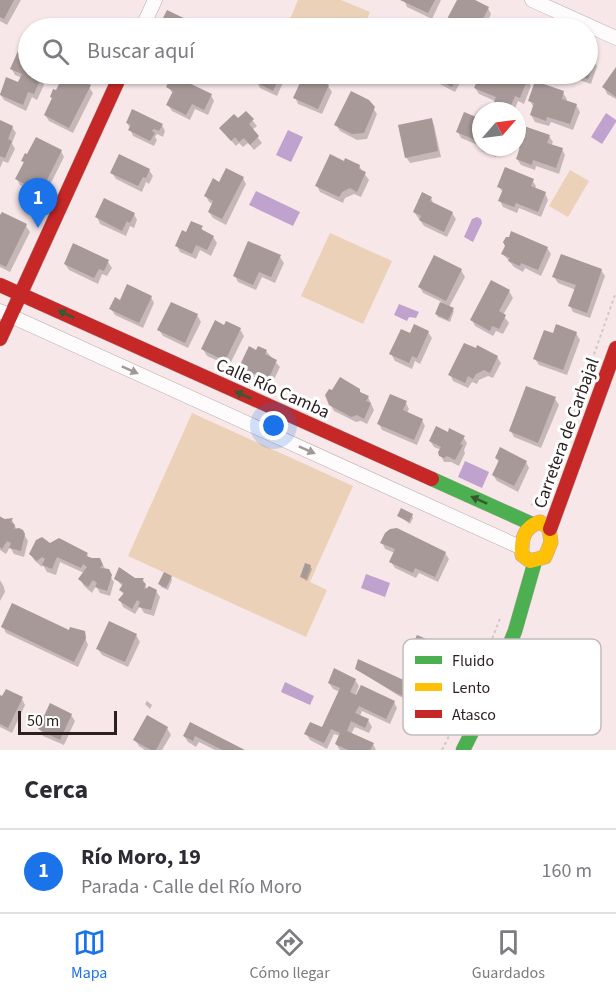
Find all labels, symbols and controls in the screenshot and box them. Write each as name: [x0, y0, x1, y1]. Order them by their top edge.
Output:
search box: [18, 18, 598, 84]
icon: search: [39, 35, 72, 68]
text: Buscar aquí: [87, 35, 195, 67]
north arrow: [472, 102, 526, 156]
pin: 1: [18, 178, 57, 228]
one-way arrow: [57, 309, 74, 318]
street label: Calle Río Camba: [212, 352, 334, 425]
street label: Carretera de Carbajal: [528, 354, 605, 512]
one-way arrow: [121, 365, 138, 374]
one-way arrow: [235, 390, 252, 399]
your location: [259, 411, 288, 440]
one-way arrow: [299, 446, 316, 455]
one-way arrow: [470, 494, 488, 504]
legend: [403, 639, 601, 735]
text: Fluido: [452, 650, 494, 672]
text: Lento: [452, 677, 490, 699]
text: Atasco: [452, 704, 496, 726]
scale bar: [18, 708, 117, 736]
text: 50 m: [27, 710, 59, 732]
text: Cerca: [24, 771, 88, 808]
text: Río Moro, 19: [81, 841, 201, 873]
text: 1: [38, 857, 49, 885]
text: 160 m: [542, 857, 592, 885]
text: Parada · Calle del Río Moro: [81, 873, 302, 901]
tab: Mapa: [71, 926, 107, 984]
tab: Cómo llegar: [249, 926, 330, 984]
tab: Guardados: [472, 926, 545, 984]

